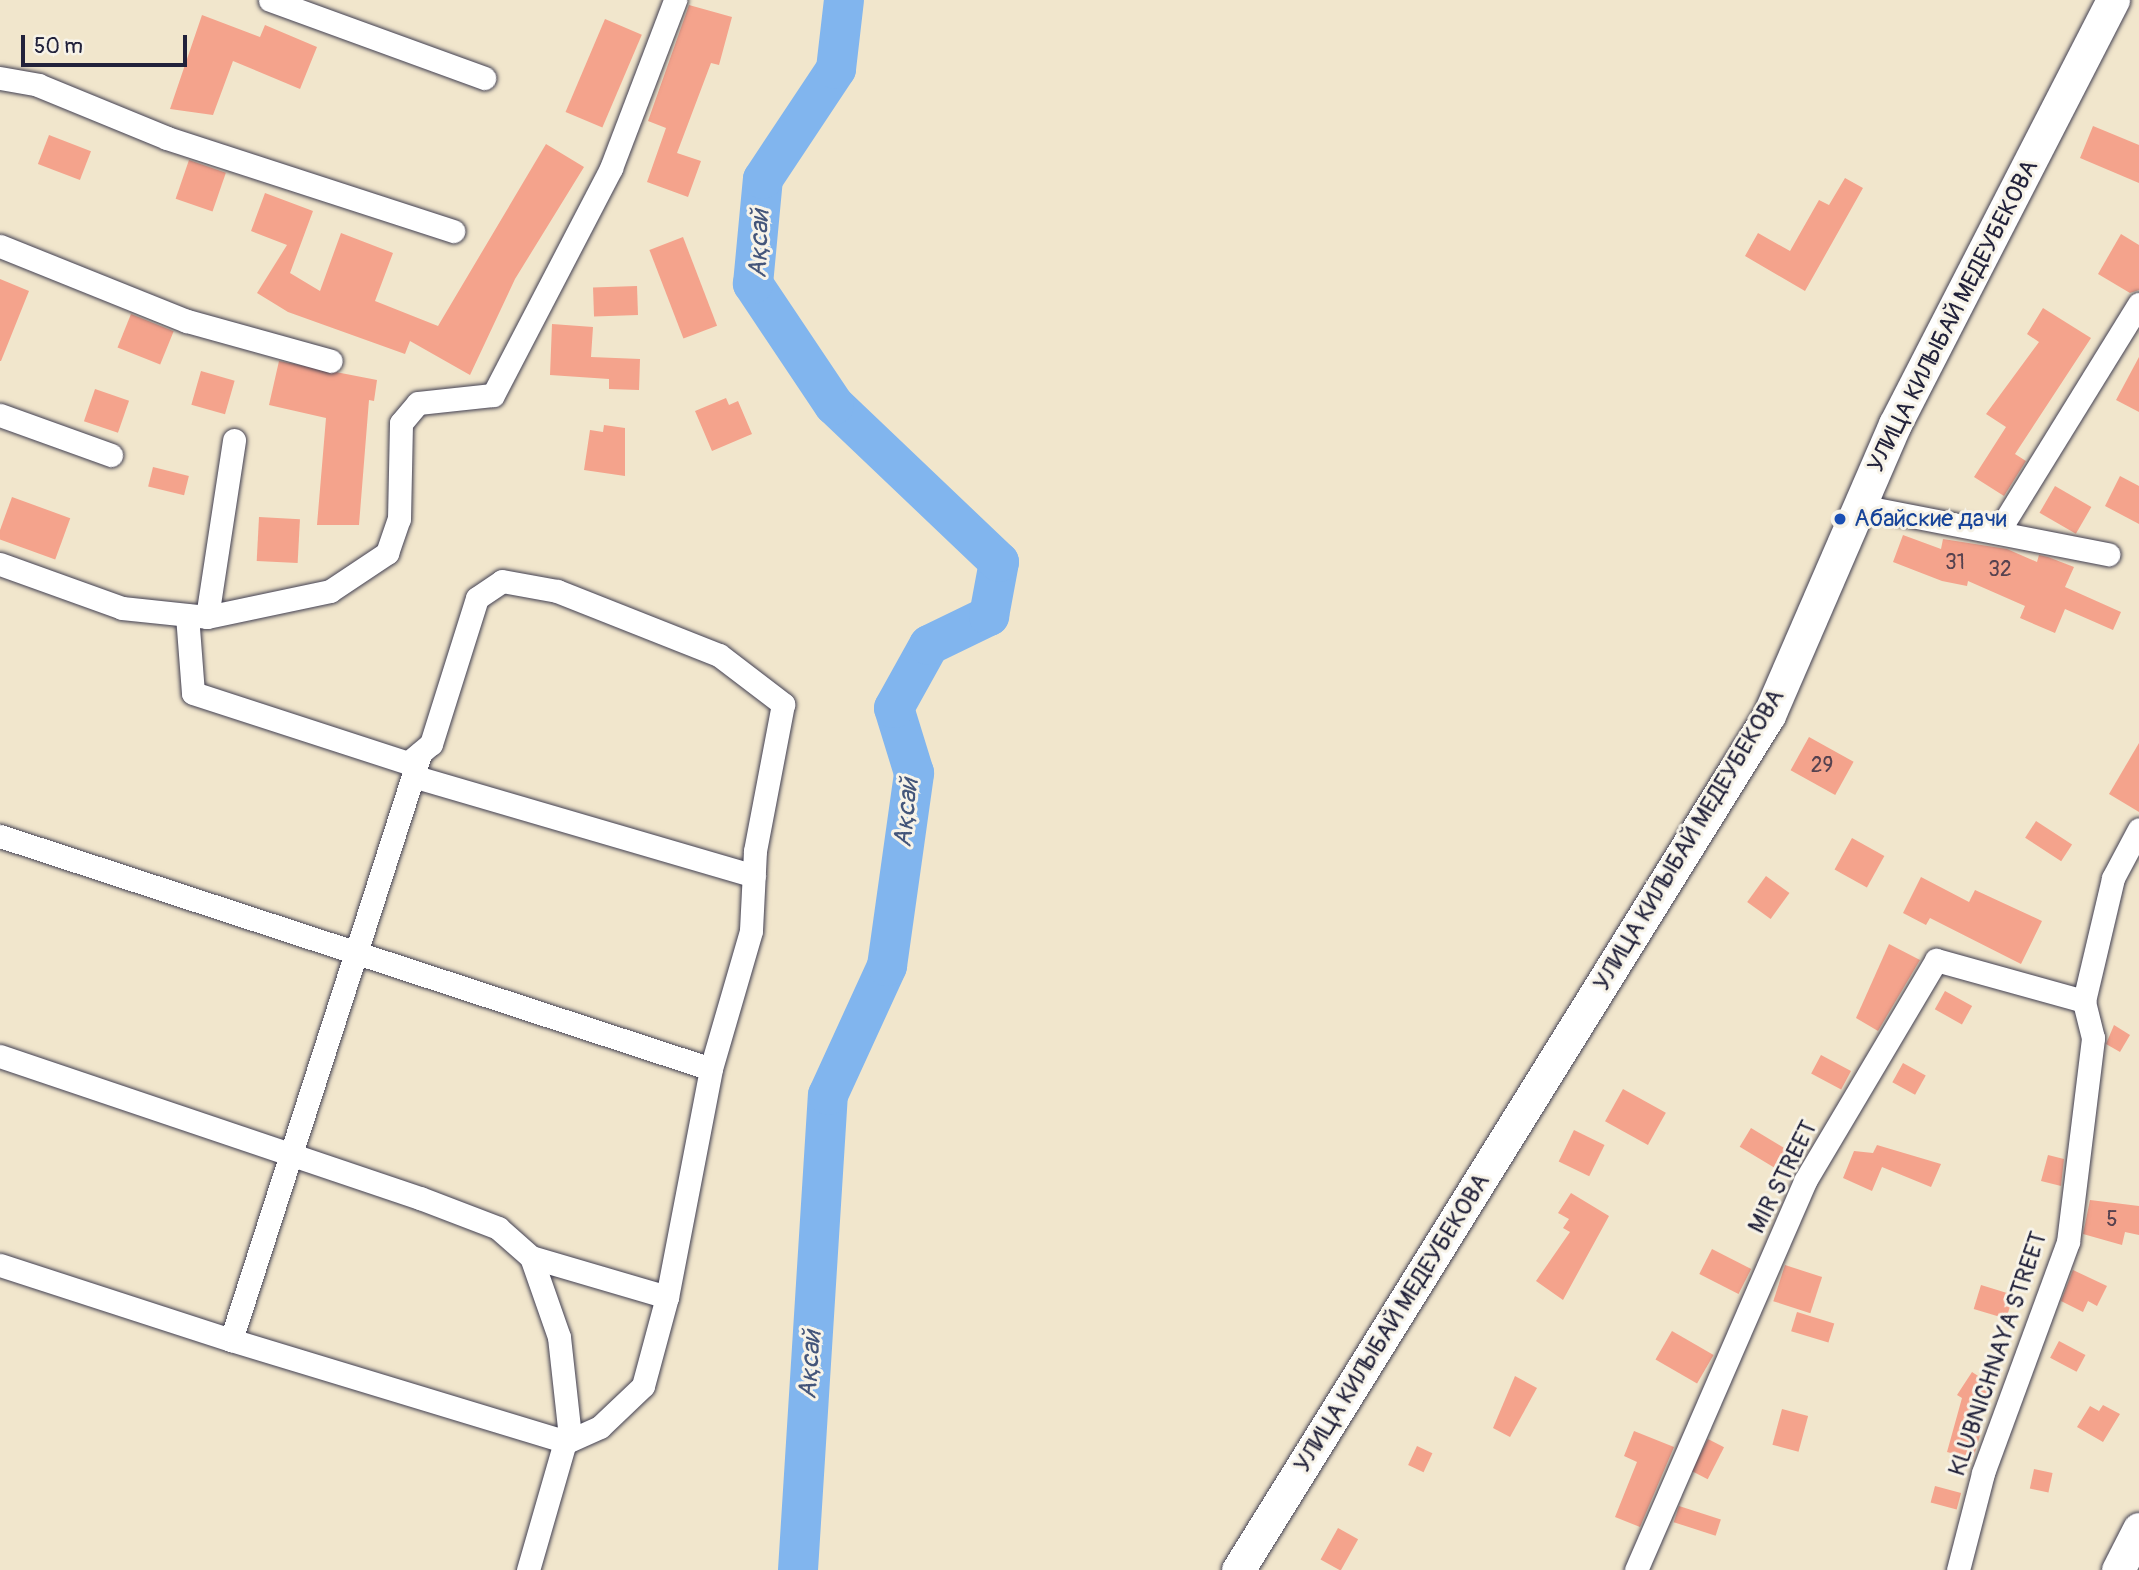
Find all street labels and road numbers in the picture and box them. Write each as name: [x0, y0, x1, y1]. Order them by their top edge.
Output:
street label: УЛИЦА КИЛЫБАЙ МЕДЕУБЕКОВА: [1861, 155, 2045, 477]
street label: УЛИЦА КИЛЫБАЙ МЕДЕУБЕКОВА: [1587, 684, 1791, 996]
street label: MIR STREET: [1742, 1116, 1824, 1238]
street label: УЛИЦА КИЛЫБАЙ МЕДЕУБЕКОВА: [1288, 1168, 1496, 1478]
street label: KLUBNICHNAYA STREET: [1943, 1228, 2053, 1480]

